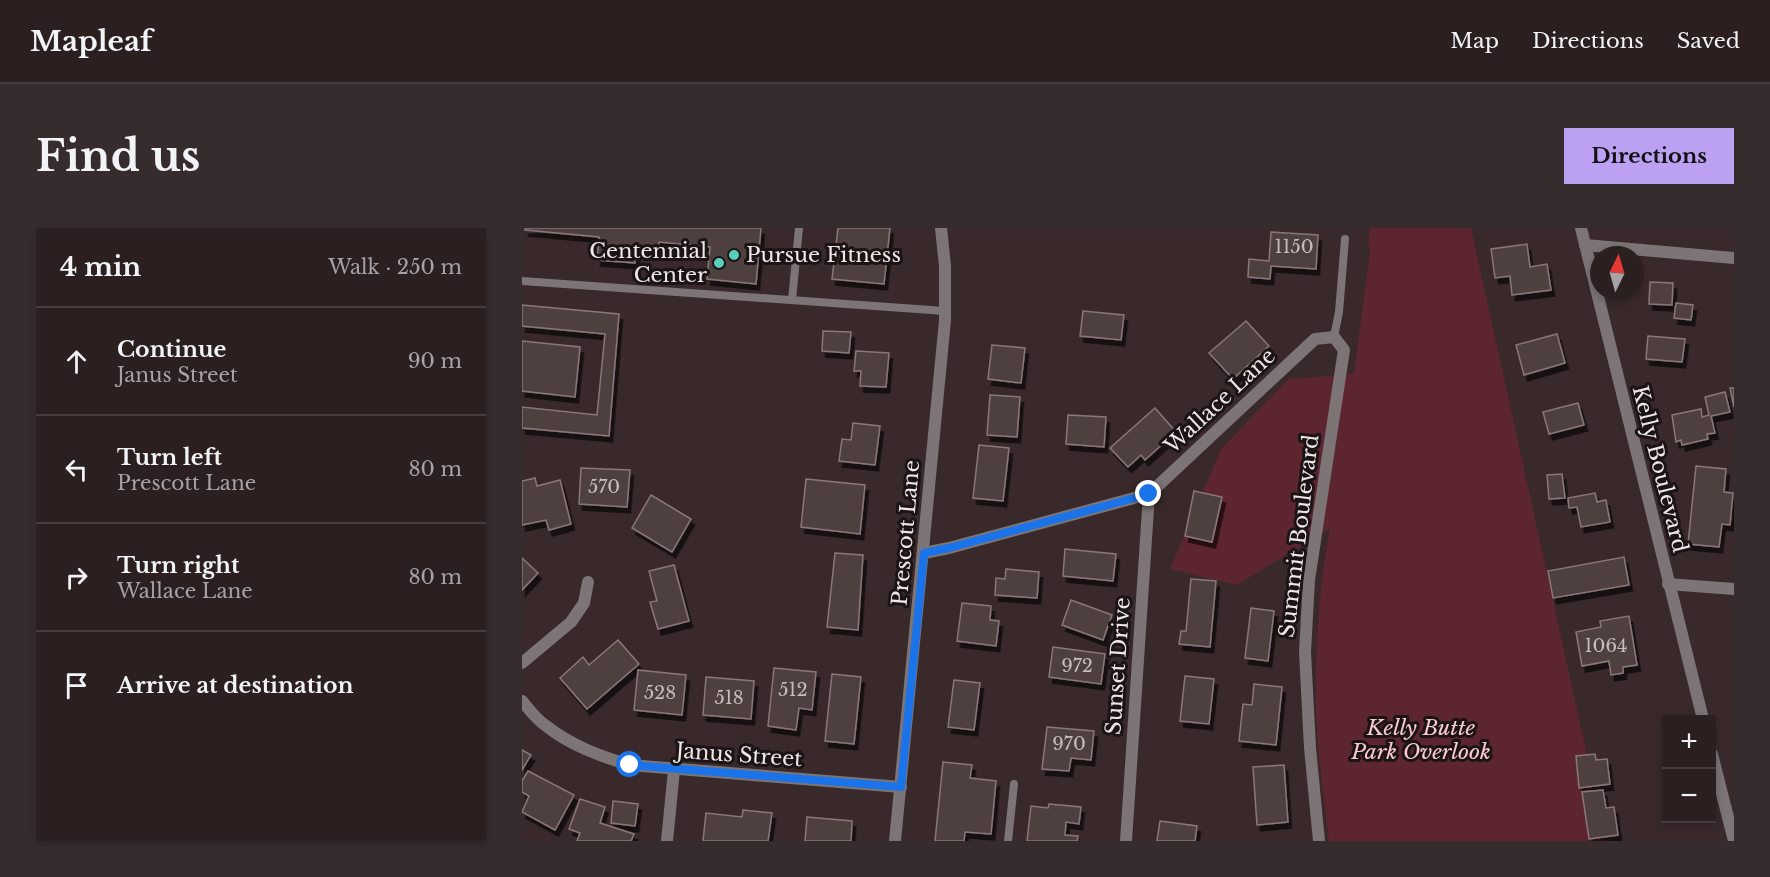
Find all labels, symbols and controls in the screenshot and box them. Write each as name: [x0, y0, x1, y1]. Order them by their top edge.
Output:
text: Mapleaf: [30, 24, 152, 59]
text: Map: [1450, 28, 1499, 54]
text: Directions: [1532, 28, 1644, 54]
text: Saved: [1677, 28, 1740, 54]
button: Directions: [1564, 128, 1734, 184]
text: Find us: [36, 130, 200, 182]
house number: 1150: [1274, 236, 1314, 258]
place label: Centennial Center: [589, 238, 707, 288]
place label: Pursue Fitness: [746, 242, 901, 268]
north arrow: [1590, 246, 1644, 300]
marker: Pursue Fitness: [727, 248, 741, 262]
text: 4 min: [60, 251, 141, 283]
text: Walk · 250 m: [328, 255, 462, 279]
marker: Centennial Center: [712, 256, 726, 270]
text: Continue: [117, 336, 226, 363]
street label: Wallace Lane: [1158, 343, 1281, 460]
icon: ahead: [60, 345, 93, 378]
text: 90 m: [408, 349, 462, 373]
text: Janus Street: [117, 363, 237, 387]
street label: Kelly Boulevard: [1627, 383, 1693, 555]
street label: Summit Boulevard: [1274, 433, 1324, 639]
text: Turn left: [117, 444, 222, 471]
icon: left: [60, 453, 93, 486]
text: 80 m: [408, 457, 462, 481]
street label: Prescott Lane: [887, 459, 925, 607]
text: Prescott Lane: [117, 471, 256, 495]
house number: 570: [588, 476, 620, 498]
route end: [1135, 480, 1161, 506]
text: Turn right: [117, 552, 239, 579]
icon: right: [60, 561, 93, 594]
text: 80 m: [408, 565, 462, 589]
text: Wallace Lane: [117, 579, 253, 603]
street label: Sunset Drive: [1100, 596, 1136, 736]
house number: 1064: [1585, 635, 1627, 657]
house number: 972: [1061, 655, 1093, 677]
icon: arrive: [60, 669, 93, 702]
text: Arrive at destination: [117, 672, 354, 699]
house number: 512: [778, 679, 808, 701]
house number: 528: [644, 682, 676, 704]
house number: 518: [714, 687, 744, 709]
park label: Kelly Butte Park Overlook: [1350, 715, 1491, 765]
map controls: [1662, 715, 1716, 823]
button: +: [1662, 715, 1716, 769]
house number: 970: [1052, 733, 1086, 755]
street label: Janus Street: [672, 737, 803, 772]
route start: [616, 751, 642, 777]
button: −: [1662, 769, 1716, 823]

